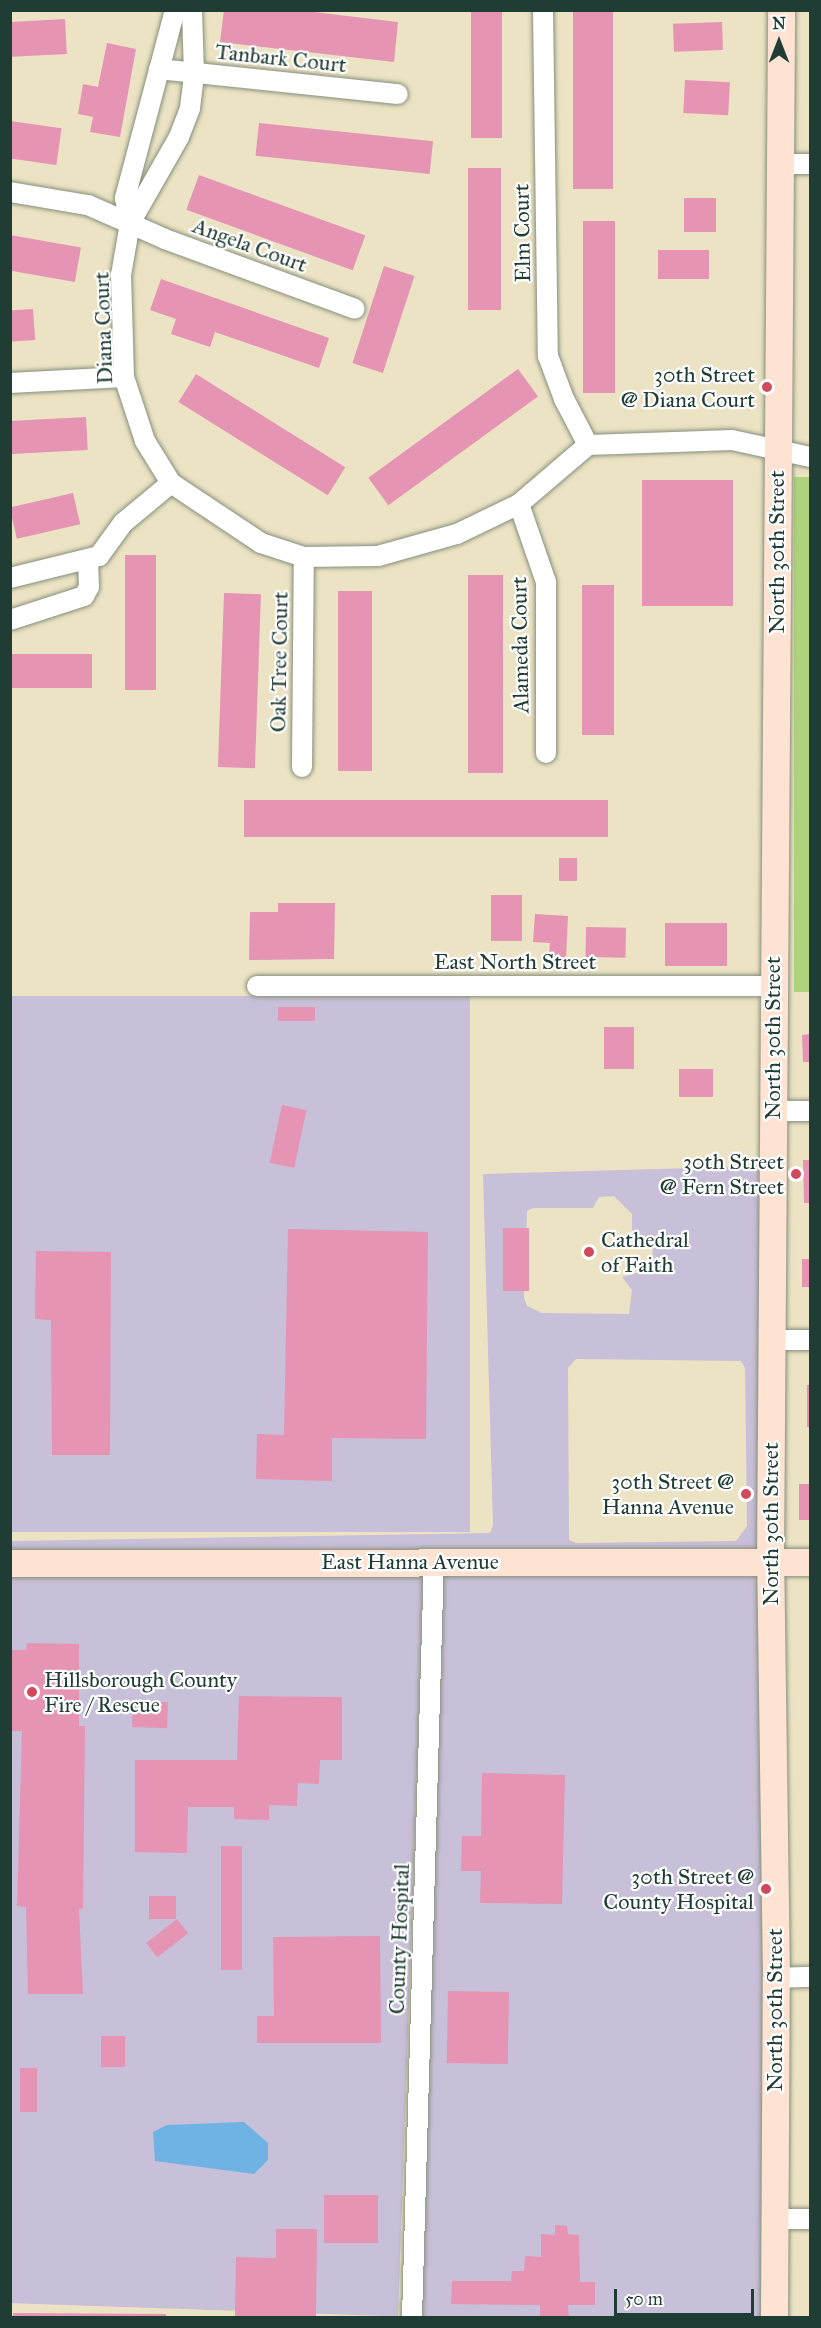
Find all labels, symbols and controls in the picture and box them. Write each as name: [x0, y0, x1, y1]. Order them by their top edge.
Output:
north arrow: [749, 12, 809, 72]
text: N: [772, 14, 786, 33]
street label: Tanbark Court: [214, 38, 348, 78]
street label: Elm Court: [508, 183, 536, 283]
street label: Angela Court: [189, 212, 311, 278]
street label: Diana Court: [88, 271, 118, 385]
place label: 30th Street @ Diana Court: [621, 361, 755, 412]
marker: 30th Street @ Diana Court: [760, 380, 774, 394]
street label: North 30th Street: [764, 470, 790, 634]
street label: Alameda Court: [506, 576, 534, 714]
street label: Oak Tree Court: [265, 591, 293, 733]
street label: East North Street: [434, 949, 596, 975]
street label: North 30th Street: [760, 956, 786, 1120]
place label: 30th Street @ Fern Street: [660, 1148, 784, 1200]
marker: 30th Street @ Fern Street: [789, 1167, 803, 1181]
place label: Cathedral of Faith: [601, 1226, 689, 1278]
marker: Cathedral of Faith: [582, 1245, 596, 1259]
street label: North 30th Street: [758, 1442, 784, 1606]
place label: 30th Street @ Hanna Avenue: [602, 1468, 734, 1520]
marker: 30th Street @ Hanna Avenue: [739, 1487, 753, 1501]
street label: East Hanna Avenue: [321, 1549, 499, 1575]
place label: Hillsborough County Fire / Rescue: [44, 1666, 237, 1718]
marker: Hillsborough County Fire / Rescue: [25, 1685, 39, 1699]
street label: County Hospital: [383, 1863, 415, 2015]
place label: 30th Street @ County Hospital: [603, 1863, 754, 1915]
marker: 30th Street @ County Hospital: [759, 1882, 773, 1896]
street label: North 30th Street: [762, 1928, 788, 2092]
scale bar: [617, 2277, 756, 2315]
text: 50 m: [625, 2288, 663, 2310]

